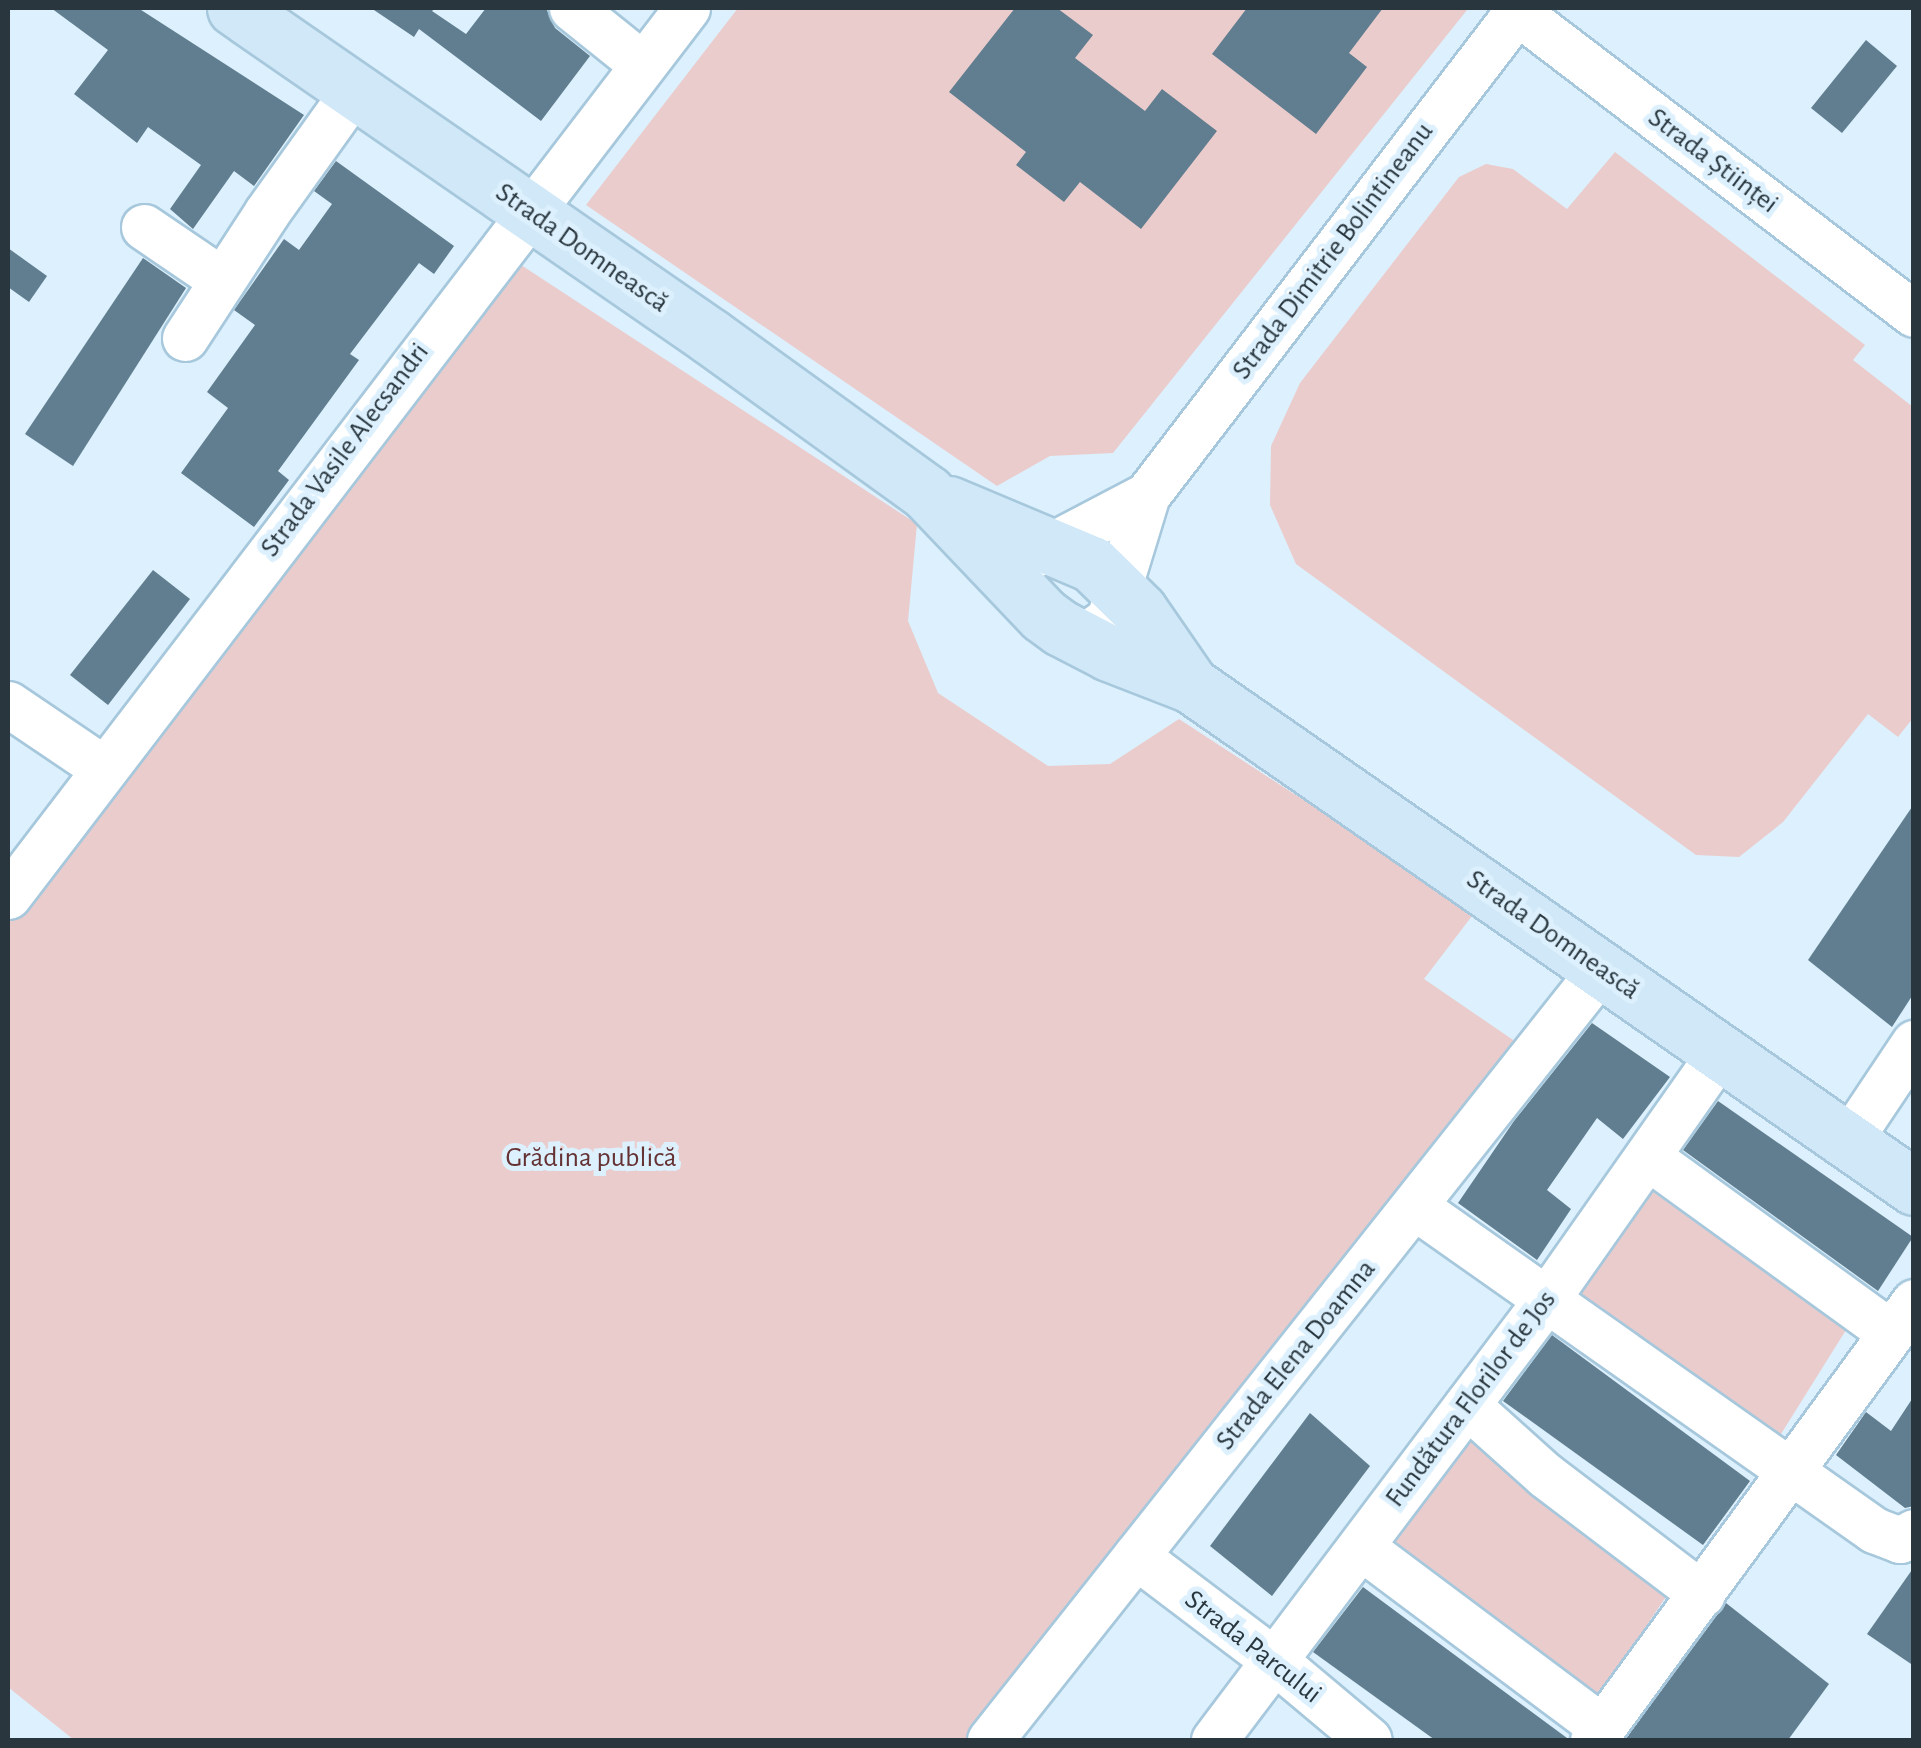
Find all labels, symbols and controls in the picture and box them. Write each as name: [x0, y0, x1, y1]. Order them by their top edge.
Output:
street label: Strada Științei: [1641, 101, 1785, 221]
street label: Strada Dimitrie Bolintineanu: [1225, 116, 1441, 386]
street label: Strada Domnească: [489, 176, 675, 320]
street label: Strada Vasile Alecsandri: [254, 336, 436, 564]
street label: Strada Domnească: [1460, 863, 1646, 1007]
park label: Grădina publică: [505, 1141, 677, 1175]
street label: Strada Elena Doamna: [1209, 1253, 1383, 1457]
street label: Fundătura Florilor de Jos: [1379, 1284, 1563, 1514]
street label: Strada Parcului: [1178, 1583, 1328, 1711]

